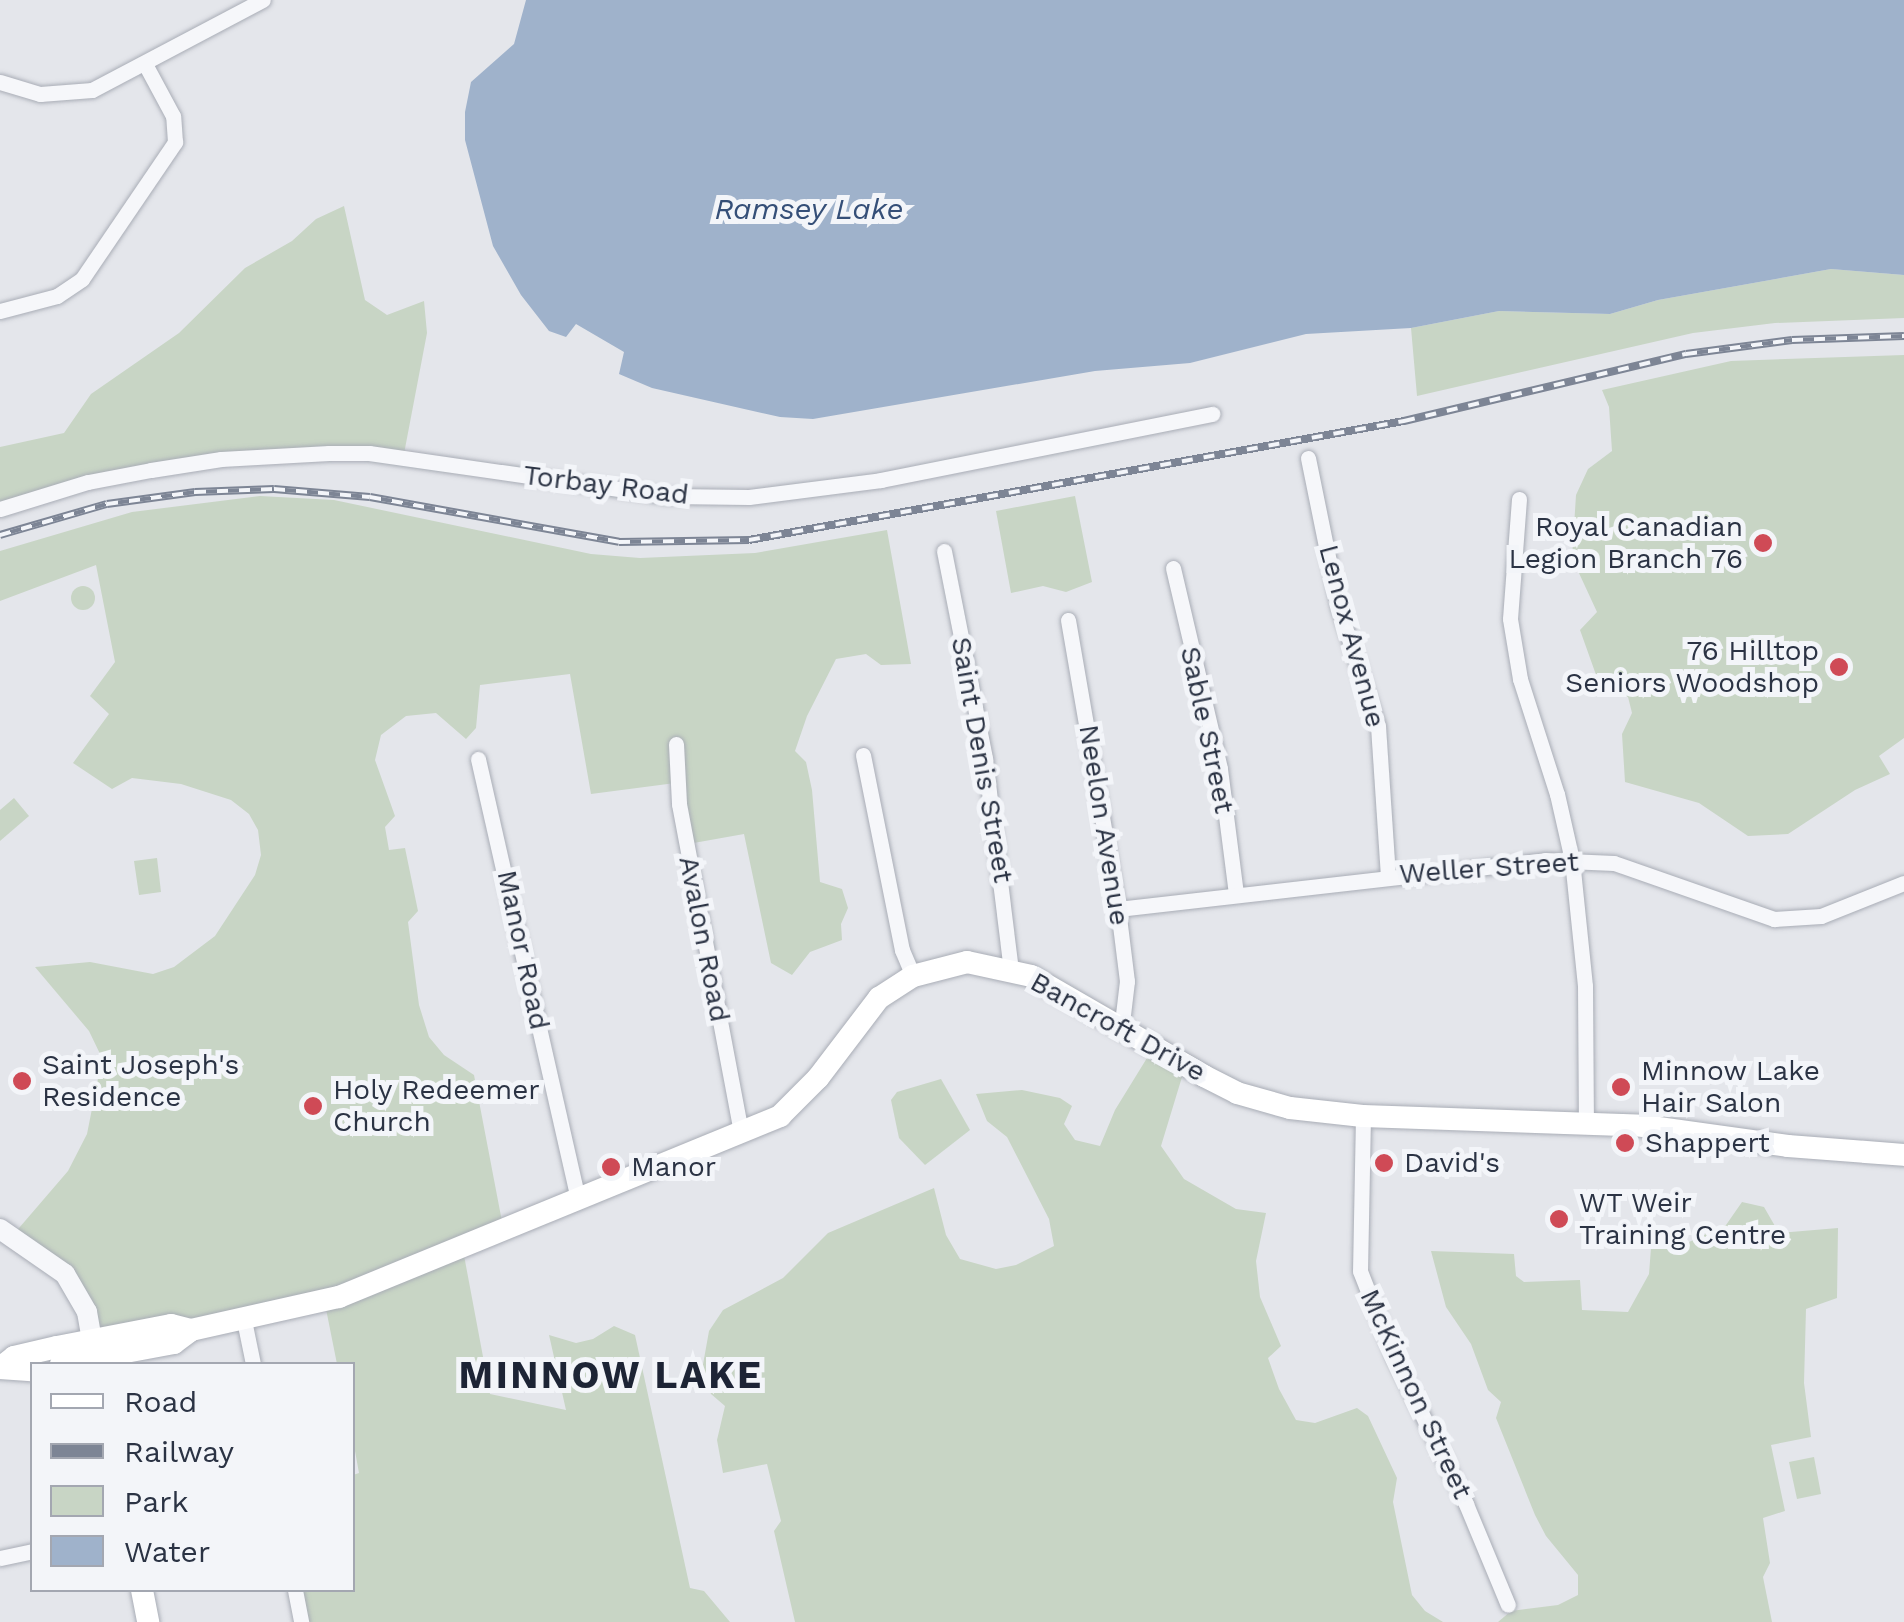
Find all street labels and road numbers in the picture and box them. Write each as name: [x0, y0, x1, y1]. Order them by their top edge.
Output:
street label: Torbay Road: [521, 458, 691, 512]
street label: Lenox Avenue: [1311, 540, 1393, 732]
street label: Saint Denis Street: [944, 634, 1020, 886]
street label: Sable Street: [1173, 644, 1241, 816]
street label: Neelon Avenue: [1071, 722, 1137, 928]
street label: Weller Street: [1398, 845, 1580, 891]
street label: Avalon Road: [671, 853, 737, 1025]
street label: Manor Road: [490, 867, 556, 1033]
street label: Bancroft Drive: [1024, 965, 1212, 1089]
street label: McKinnon Street: [1353, 1284, 1479, 1504]

